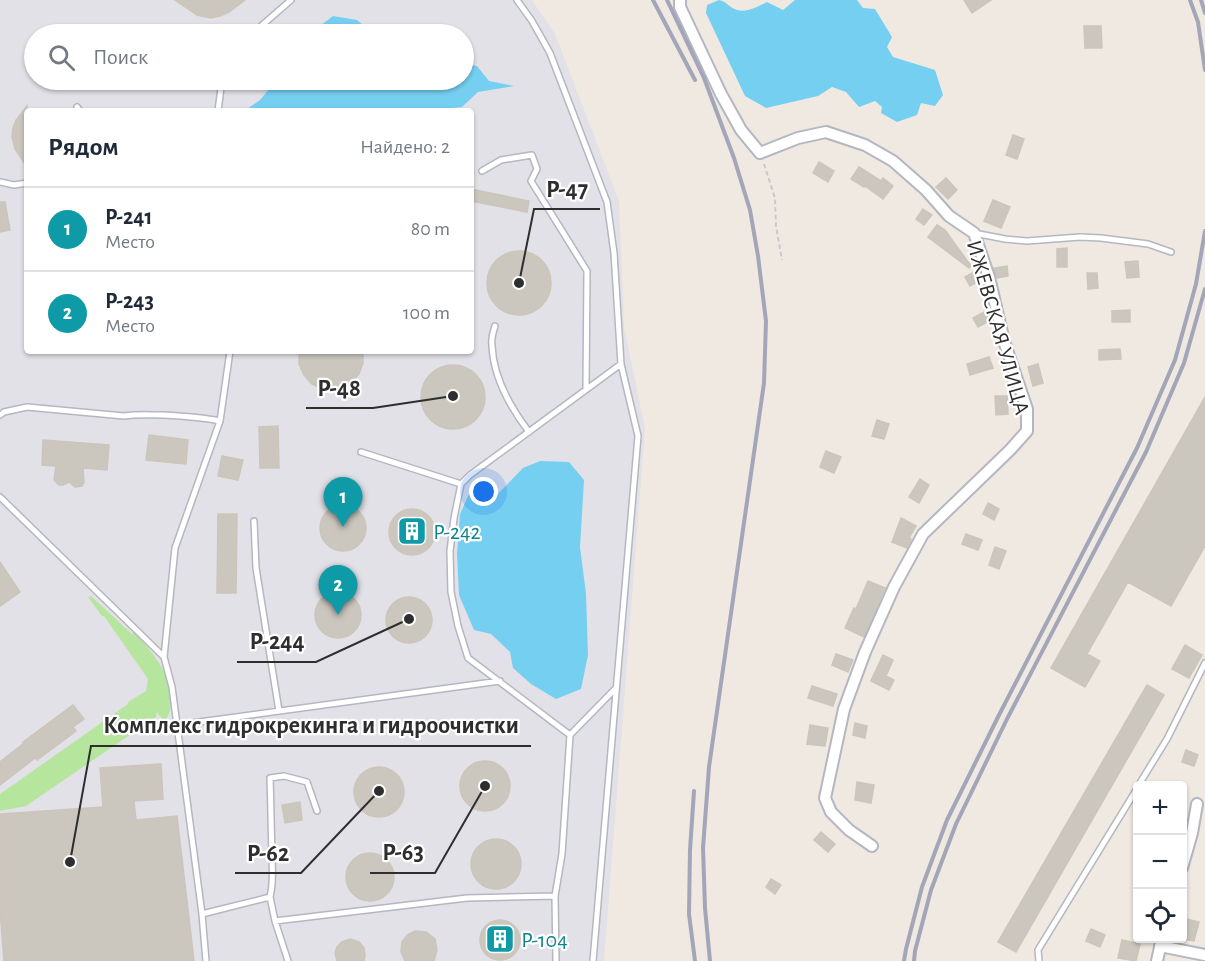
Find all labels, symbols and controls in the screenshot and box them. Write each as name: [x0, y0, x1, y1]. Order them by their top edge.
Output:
search box: [24, 24, 474, 90]
icon: search: [45, 41, 78, 74]
text: Поиск: [93, 46, 148, 68]
text: Рядом: [48, 134, 119, 160]
text: Найдено: 2: [360, 137, 450, 157]
callout: Р-47: [534, 167, 600, 209]
text: Р-47: [546, 178, 588, 202]
text: Р-241: [105, 206, 152, 228]
text: 1: [64, 219, 71, 239]
text: 80 m: [411, 219, 450, 239]
text: Место: [105, 232, 155, 252]
street label: ИЖЕВСКАЯ УЛИЦА: [963, 238, 1033, 417]
text: Р-243: [105, 290, 154, 312]
text: 2: [63, 303, 72, 323]
text: 100 m: [403, 303, 450, 323]
text: Место: [105, 316, 155, 336]
callout: Р-48: [306, 366, 373, 408]
text: Р-48: [317, 377, 361, 401]
your location: [469, 477, 498, 506]
pin: 1: [324, 478, 362, 527]
building icon: Р-242: [396, 515, 428, 547]
place label: Р-242: [433, 521, 481, 543]
pin: 2: [318, 566, 358, 615]
callout: Р-244: [237, 620, 316, 662]
text: Р-244: [249, 630, 305, 654]
callout: Комплекс гидрокрекинга и гидроочистки: [91, 704, 531, 746]
text: Комплекс гидрокрекинга и гидроочистки: [103, 714, 519, 738]
map controls: [1133, 781, 1187, 943]
button: +: [1133, 781, 1187, 835]
callout: Р-62: [235, 831, 301, 873]
callout: Р-63: [370, 831, 435, 873]
button: −: [1133, 835, 1187, 889]
text: Р-63: [382, 841, 424, 865]
text: Р-62: [247, 842, 289, 866]
button: locate: [1133, 889, 1187, 943]
building icon: Р-104: [484, 923, 516, 955]
place label: Р-104: [521, 929, 568, 951]

